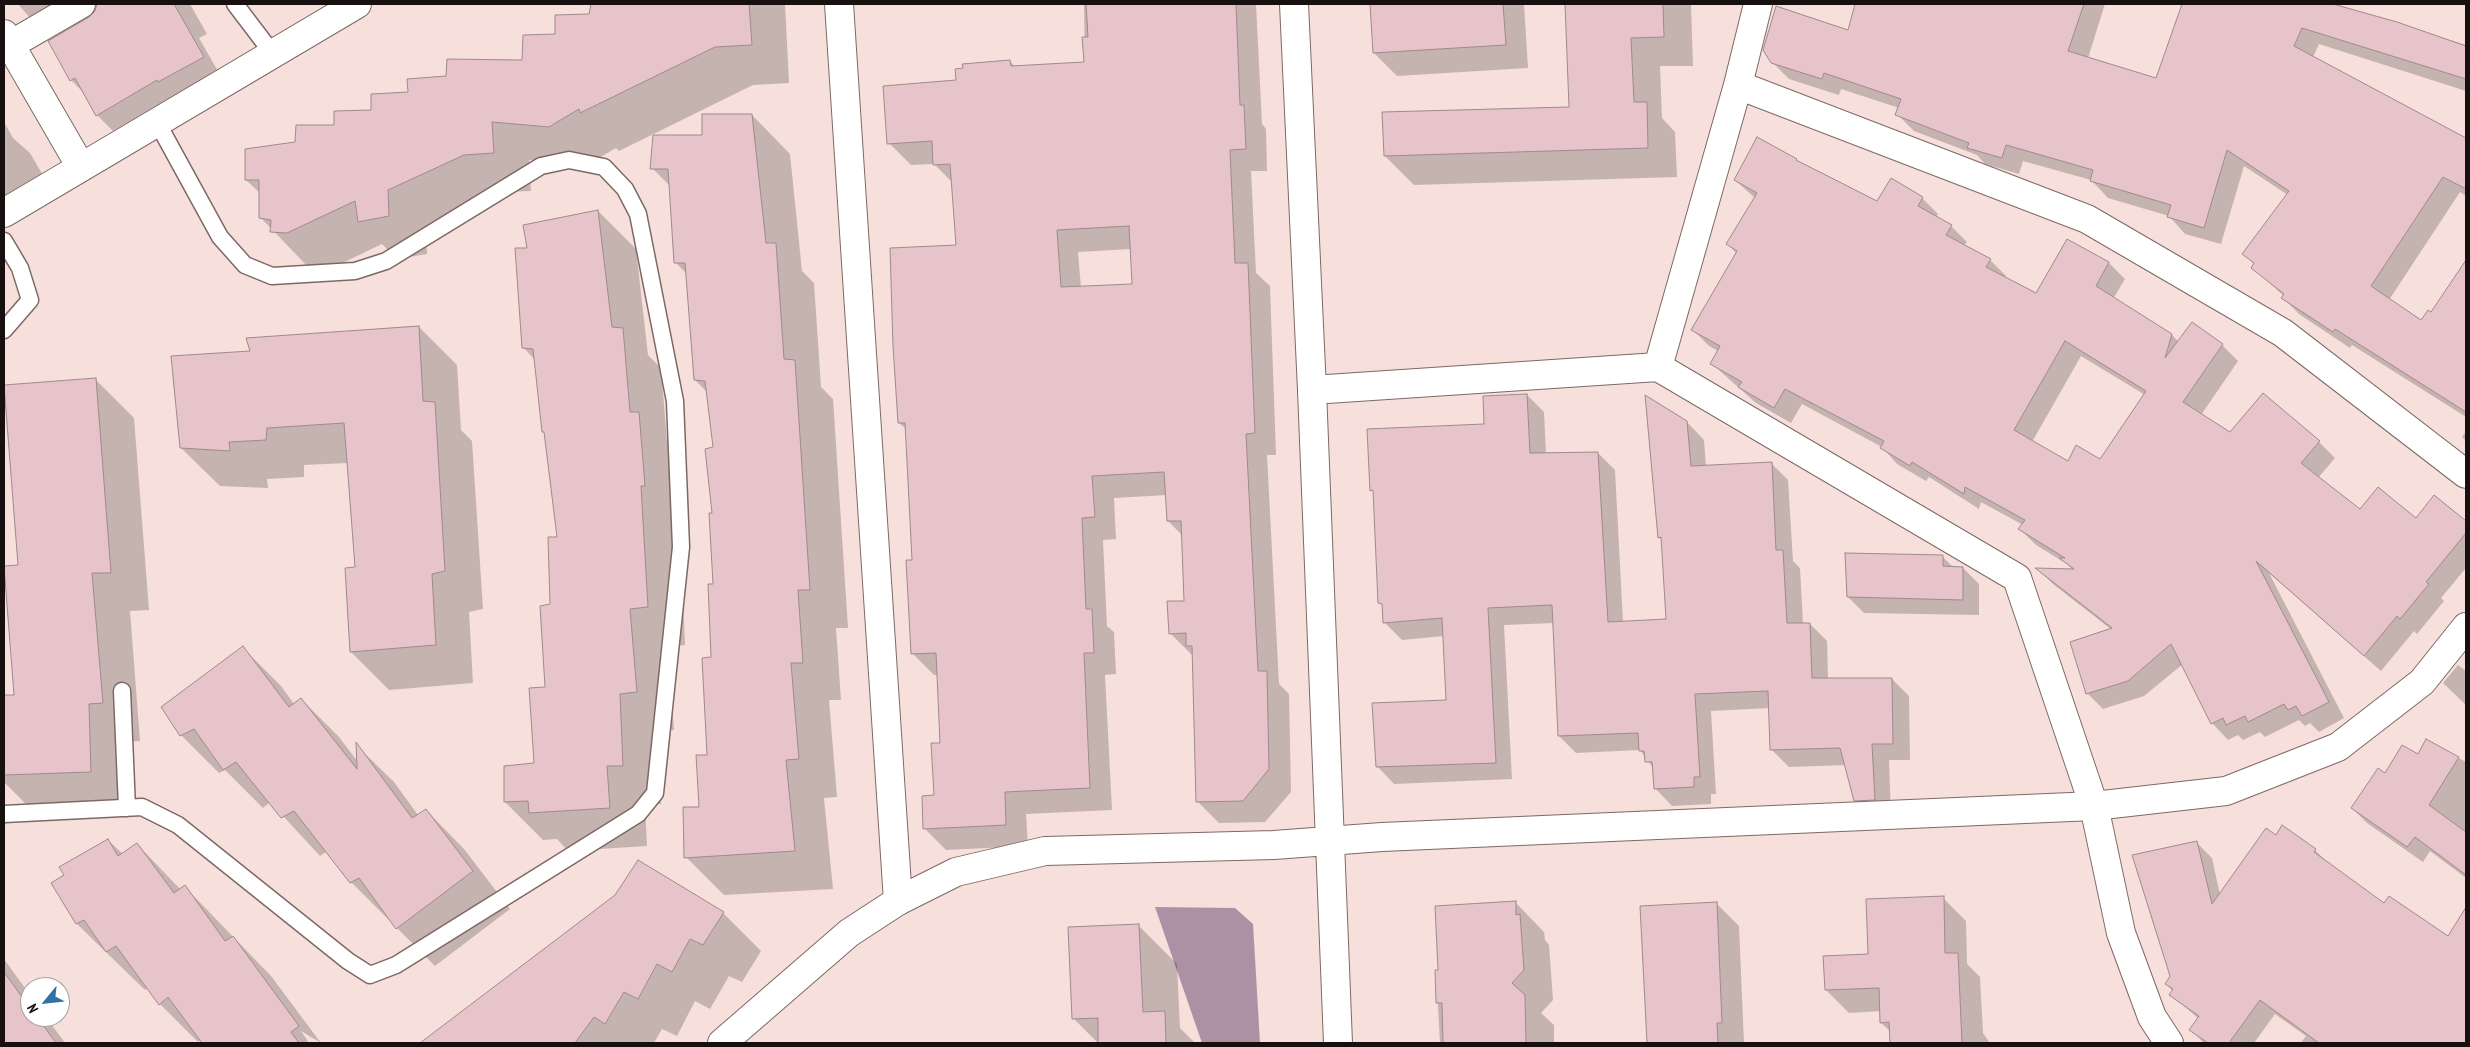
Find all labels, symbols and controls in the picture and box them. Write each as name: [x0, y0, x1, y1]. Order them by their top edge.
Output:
north arrow: [20, 977, 70, 1027]
text: N: [23, 1001, 42, 1016]

